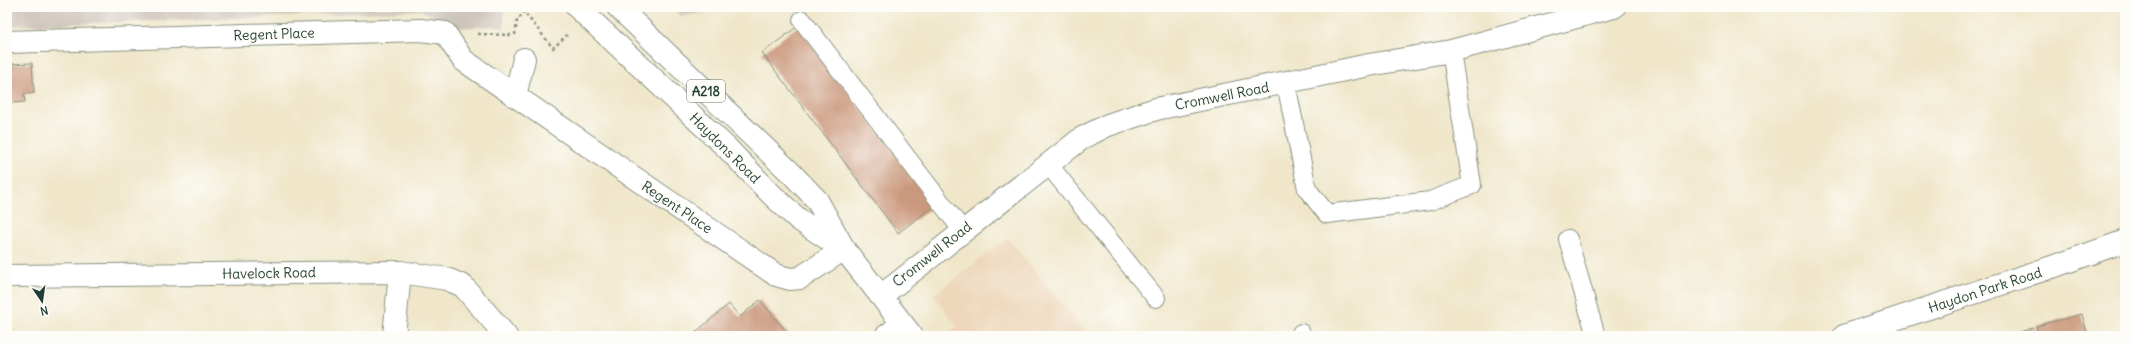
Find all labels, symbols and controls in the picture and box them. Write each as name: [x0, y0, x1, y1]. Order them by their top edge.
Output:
street label: Regent Place: [233, 24, 315, 44]
street label: Cromwell Road: [1173, 78, 1271, 114]
road number: A218: [687, 80, 725, 102]
street label: Haydons Road: [686, 109, 764, 187]
street label: Regent Place: [638, 177, 716, 237]
street label: Cromwell Road: [889, 217, 975, 291]
street label: Havelock Road: [222, 263, 316, 283]
street label: Haydon Park Road: [1926, 263, 2044, 317]
north arrow: [22, 281, 62, 321]
text: N: [39, 303, 50, 318]

